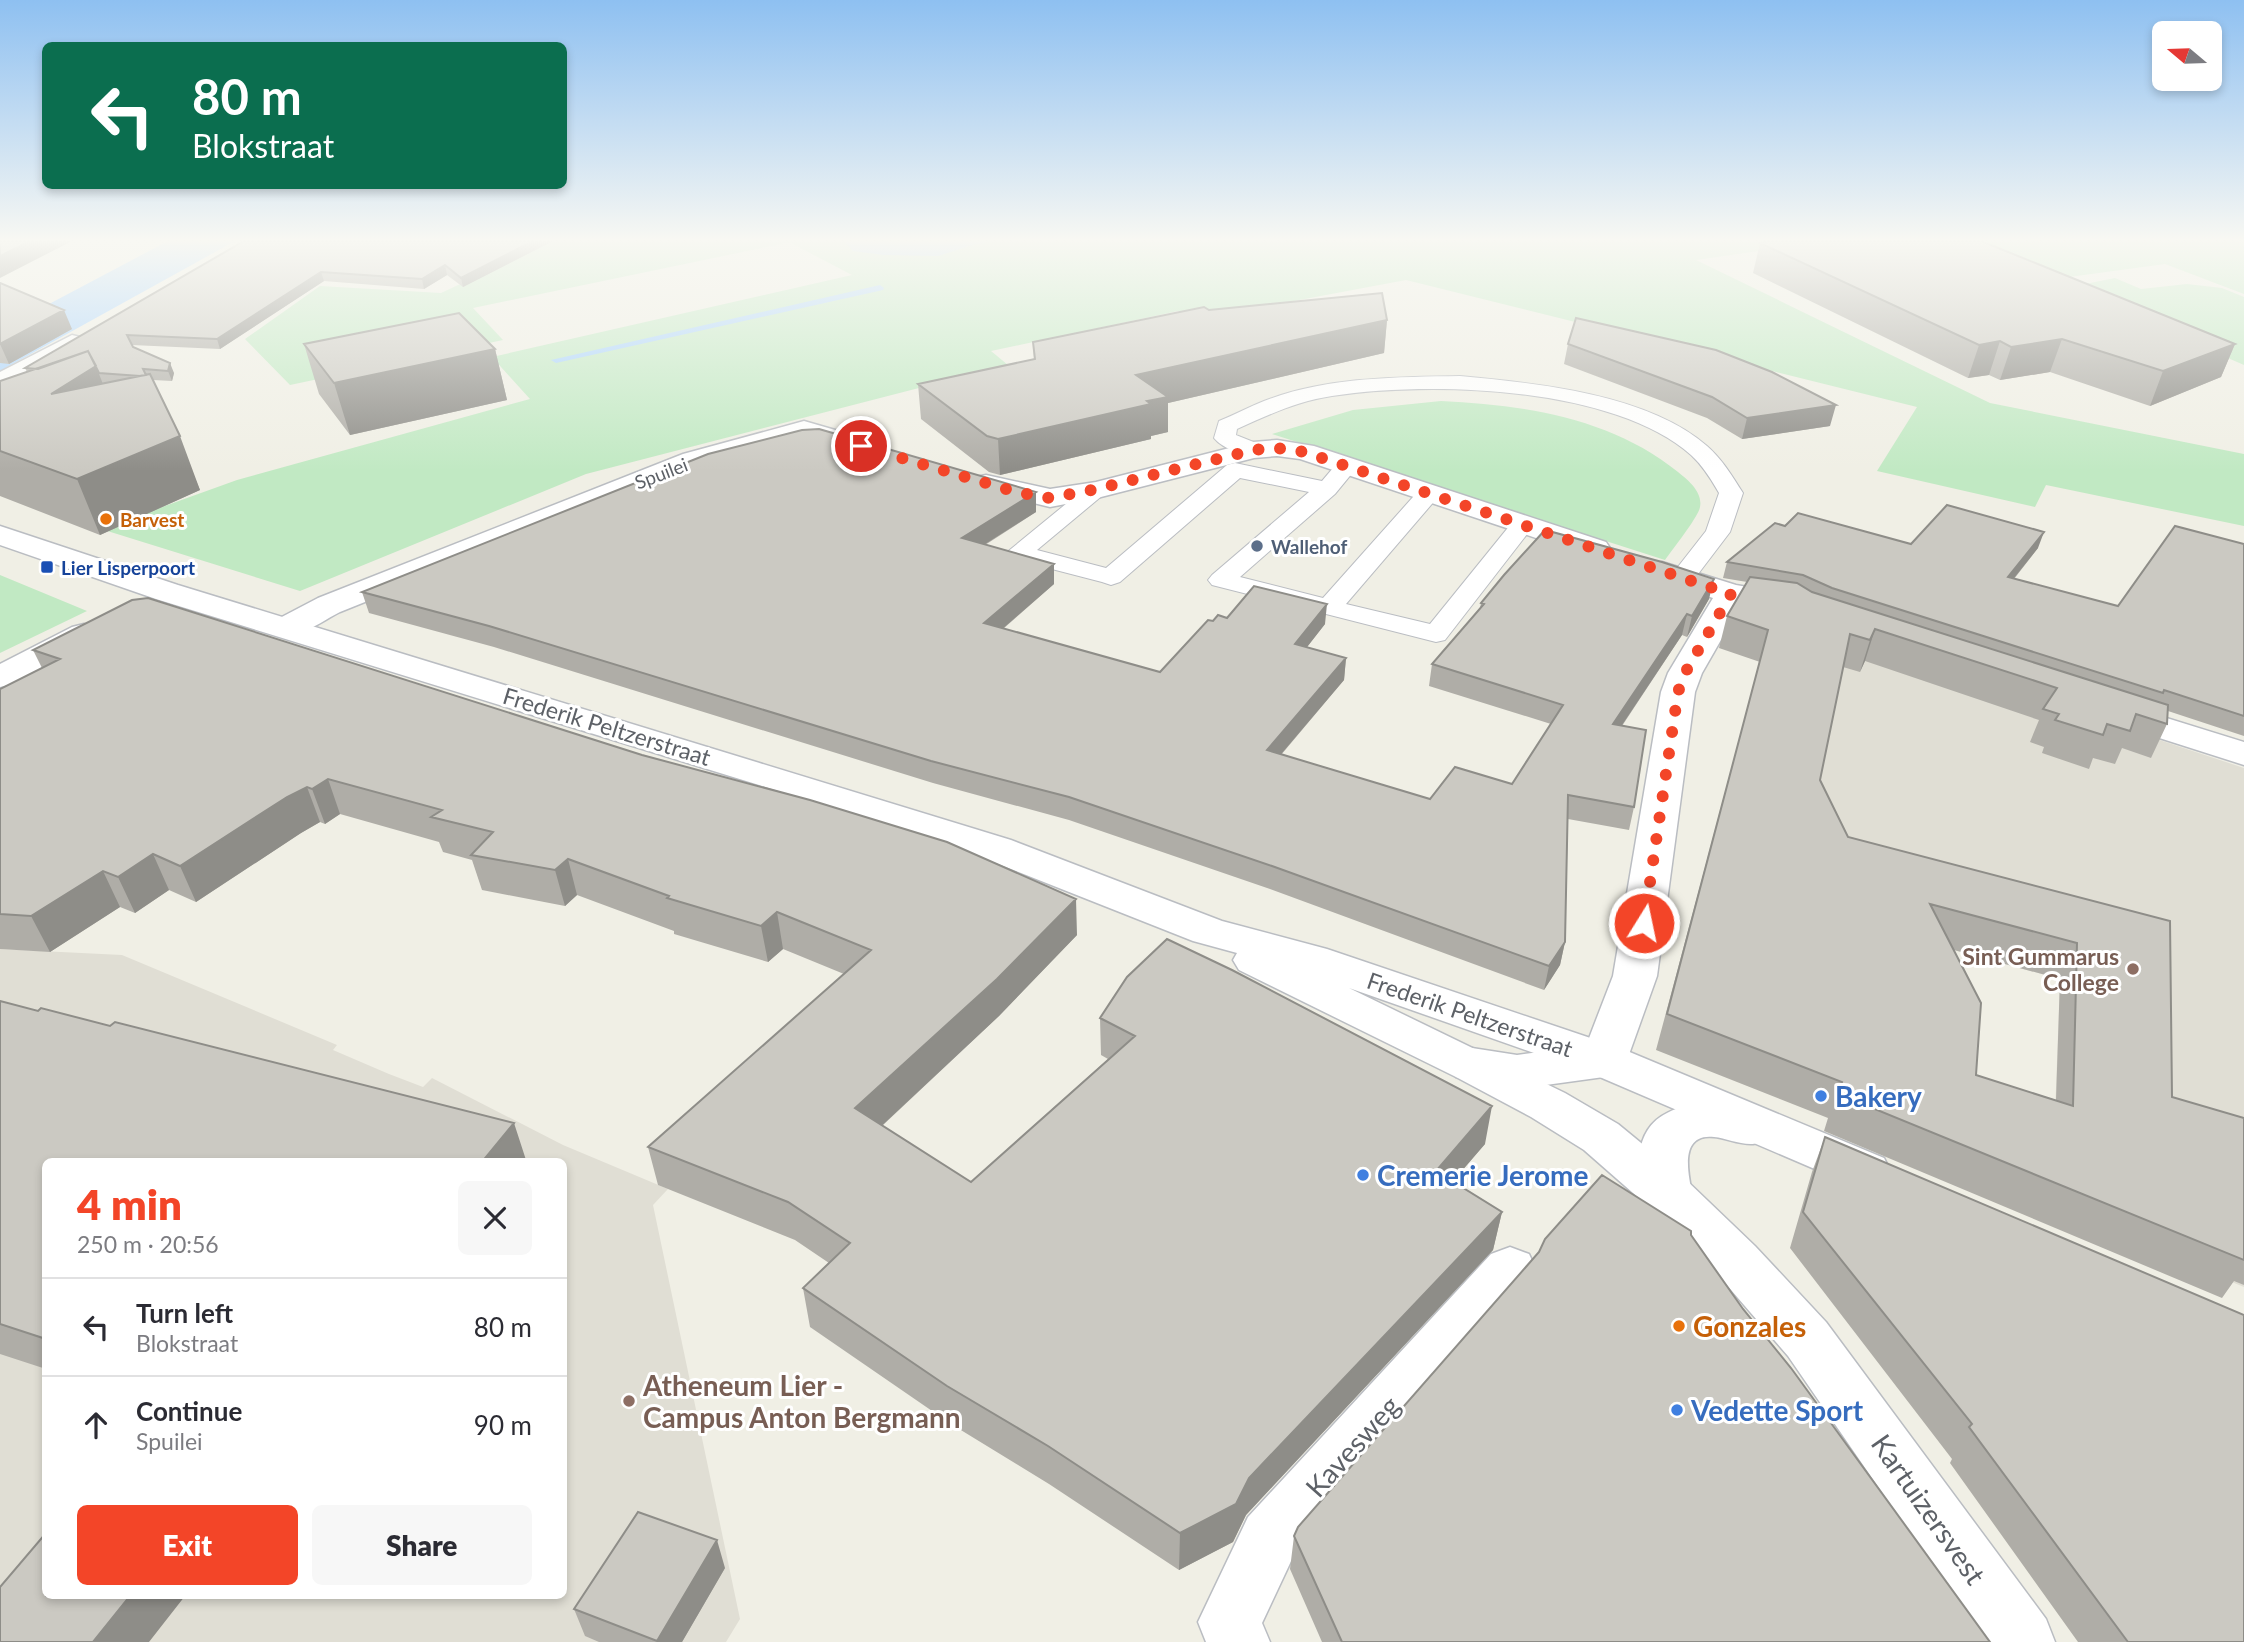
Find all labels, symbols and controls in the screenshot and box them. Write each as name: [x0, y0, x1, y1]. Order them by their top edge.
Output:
north arrow: [2152, 21, 2222, 91]
map controls: [2152, 21, 2222, 91]
text: 80 m: [192, 67, 302, 125]
icon: left: [77, 70, 168, 161]
text: Blokstraat: [192, 126, 334, 165]
pin: [831, 416, 891, 476]
icon: arrive: [842, 427, 880, 465]
street label: Spuilei: [631, 452, 691, 494]
place label: Barvest: [120, 508, 184, 531]
marker: Barvest: [98, 511, 114, 527]
place label: Wallehof: [1271, 535, 1347, 558]
marker: Wallehof: [1249, 538, 1265, 554]
place label: Lier Lisperpoort: [61, 556, 195, 579]
marker: Lier Lisperpoort: [39, 559, 55, 575]
street label: Frederik Peltzerstraat: [500, 681, 715, 771]
position arrow: [1607, 886, 1681, 960]
place label: Sint Gummarus College: [1962, 942, 2119, 996]
marker: Sint Gummarus College: [2125, 961, 2141, 977]
street label: Frederik Peltzerstraat: [1364, 966, 1577, 1063]
place label: Bakery: [1835, 1079, 1922, 1113]
marker: Bakery: [1813, 1088, 1829, 1104]
place label: Cremerie Jerome: [1377, 1158, 1588, 1192]
marker: Cremerie Jerome: [1355, 1167, 1371, 1183]
text: 4 min: [77, 1179, 182, 1229]
button: close: [458, 1181, 532, 1255]
text: 250 m · 20:56: [77, 1230, 219, 1258]
text: Turn left: [136, 1297, 233, 1329]
icon: left: [77, 1308, 115, 1346]
place label: Gonzales: [1693, 1309, 1806, 1343]
text: 80 m: [474, 1311, 532, 1343]
marker: Gonzales: [1671, 1318, 1687, 1334]
text: Blokstraat: [136, 1329, 238, 1357]
place label: Atheneum Lier - Campus Anton Bergmann: [642, 1368, 961, 1434]
street label: Kavesweg: [1298, 1388, 1406, 1504]
marker: Atheneum Lier - Campus Anton Bergmann: [621, 1393, 637, 1409]
place label: Vedette Sport: [1690, 1393, 1864, 1427]
text: Continue: [136, 1395, 242, 1427]
marker: Vedette Sport: [1669, 1402, 1685, 1418]
icon: ahead: [77, 1406, 115, 1444]
text: 90 m: [474, 1409, 532, 1441]
text: Spuilei: [136, 1427, 203, 1455]
street label: Kartuizersvest: [1865, 1428, 1993, 1590]
button: Exit: [77, 1505, 298, 1585]
button: Share: [312, 1505, 532, 1585]

